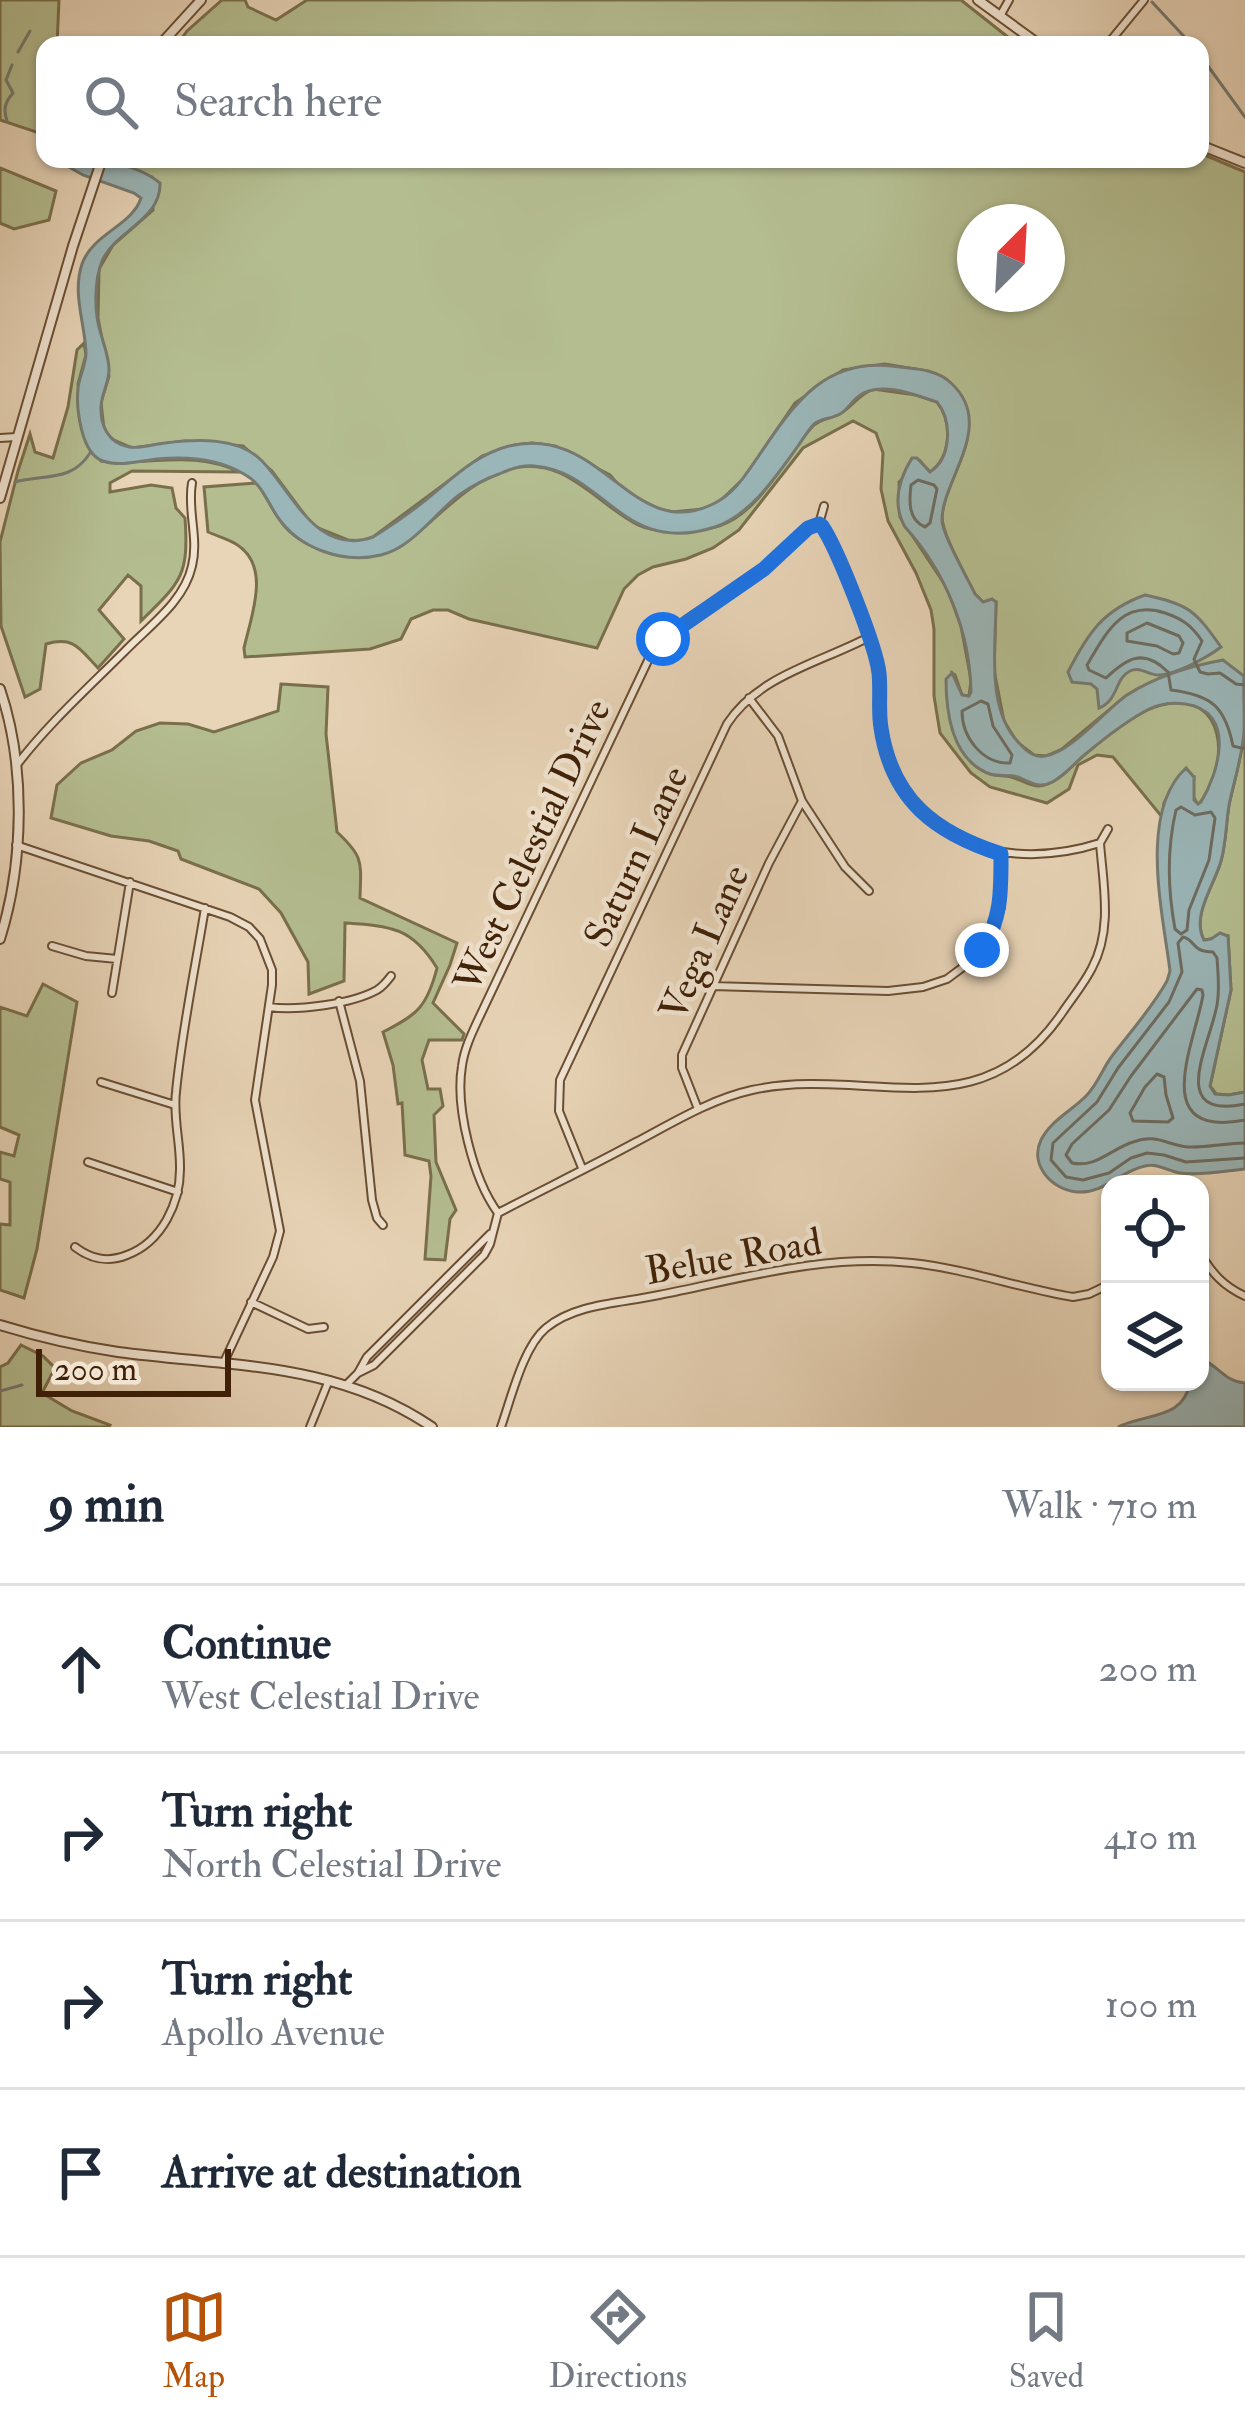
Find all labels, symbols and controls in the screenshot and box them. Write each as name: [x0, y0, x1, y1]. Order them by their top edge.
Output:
search box: [36, 36, 1209, 168]
icon: search: [78, 69, 144, 135]
text: Search here: [174, 74, 382, 130]
north arrow: [957, 204, 1065, 312]
route start: [636, 612, 690, 666]
street label: West Celestial Drive: [443, 691, 622, 1001]
street label: Saturn Lane: [573, 758, 700, 955]
street label: Vega Lane: [648, 857, 760, 1028]
route end: [955, 923, 1009, 977]
map controls: [1101, 1175, 1209, 1391]
button: locate: [1101, 1175, 1209, 1283]
street label: Belue Road: [641, 1217, 825, 1296]
button: layers: [1101, 1283, 1209, 1391]
scale bar: [36, 1343, 231, 1396]
text: 200 m: [54, 1349, 137, 1390]
text: 9 min: [48, 1473, 164, 1537]
text: Walk · 710 m: [1002, 1481, 1197, 1530]
text: Continue: [162, 1616, 331, 1672]
icon: ahead: [48, 1636, 114, 1702]
text: 200 m: [1099, 1644, 1197, 1693]
text: West Celestial Drive: [162, 1672, 480, 1721]
text: Turn right: [162, 1784, 352, 1840]
icon: right: [48, 1804, 114, 1870]
text: 410 m: [1104, 1812, 1197, 1861]
text: North Celestial Drive: [162, 1840, 502, 1889]
text: Turn right: [162, 1952, 352, 2008]
icon: right: [48, 1972, 114, 2038]
text: 100 m: [1105, 1980, 1197, 2029]
text: Apollo Avenue: [162, 2008, 385, 2057]
icon: arrive: [48, 2140, 114, 2206]
text: Arrive at destination: [162, 2145, 522, 2201]
tab: Map: [161, 2284, 227, 2397]
tab: Directions: [549, 2284, 687, 2397]
tab: Saved: [1009, 2284, 1084, 2397]

